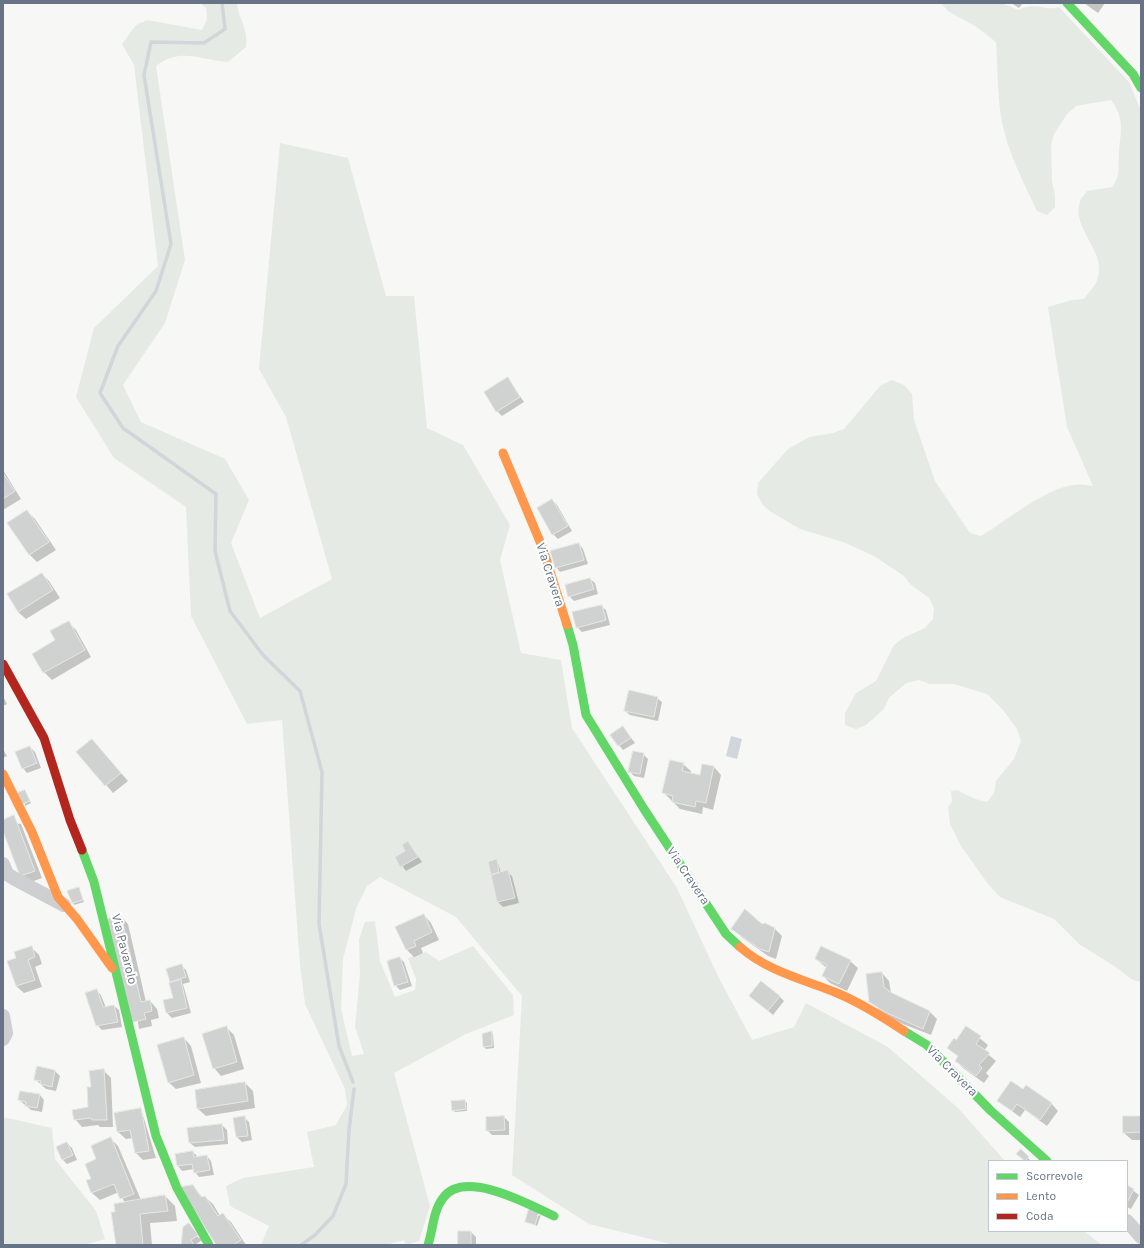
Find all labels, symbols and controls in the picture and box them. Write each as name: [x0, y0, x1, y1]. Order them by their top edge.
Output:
street label: Via Cravera: [532, 541, 568, 609]
street label: Via Cravera: [663, 844, 713, 908]
street label: Via Pavarolo: [108, 912, 140, 986]
street label: Via Cravera: [923, 1042, 981, 1100]
legend: [988, 1160, 1128, 1232]
text: Scorrevole: [1026, 1169, 1083, 1183]
text: Lento: [1026, 1189, 1056, 1203]
text: Coda: [1026, 1209, 1054, 1223]

